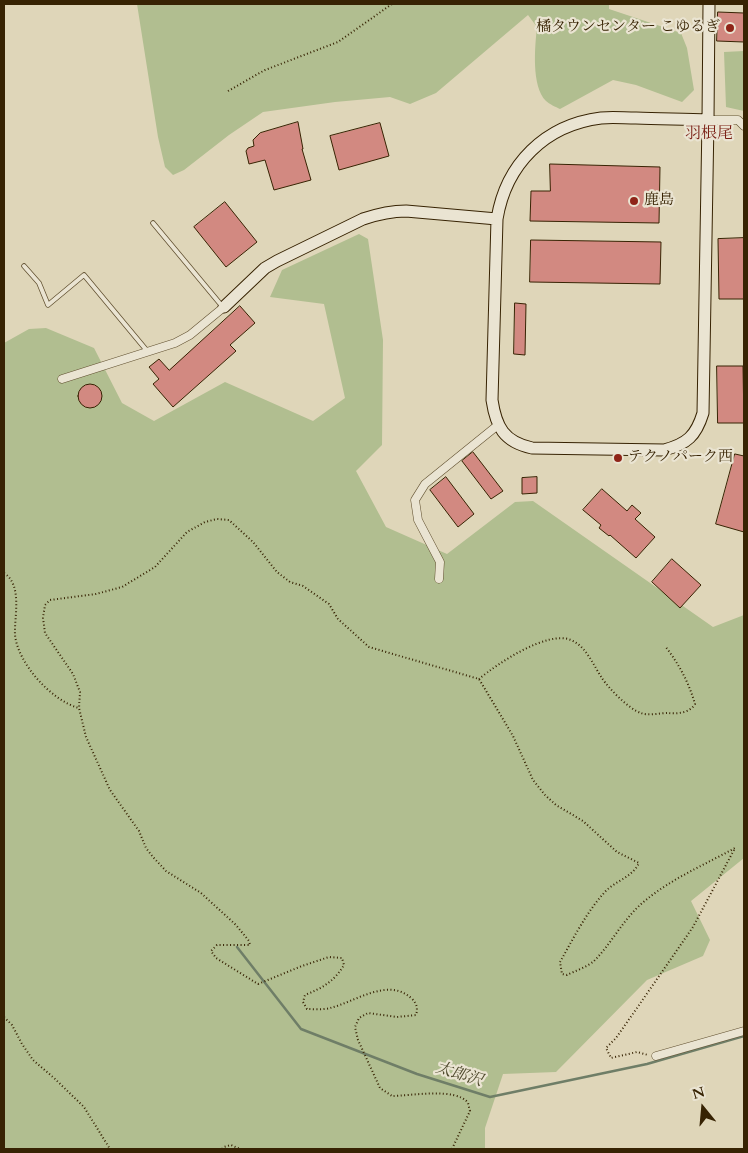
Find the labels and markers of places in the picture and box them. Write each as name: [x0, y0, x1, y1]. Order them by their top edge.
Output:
place label: 橘タウンセンター こゆるぎ: [536, 19, 720, 37]
marker: 橘タウンセンター こゆるぎ: [724, 22, 736, 34]
place label: 鹿島: [644, 192, 674, 210]
marker: 鹿島: [628, 195, 640, 207]
place label: テクノパーク西: [628, 449, 733, 467]
marker: テクノパーク西: [612, 452, 624, 464]

